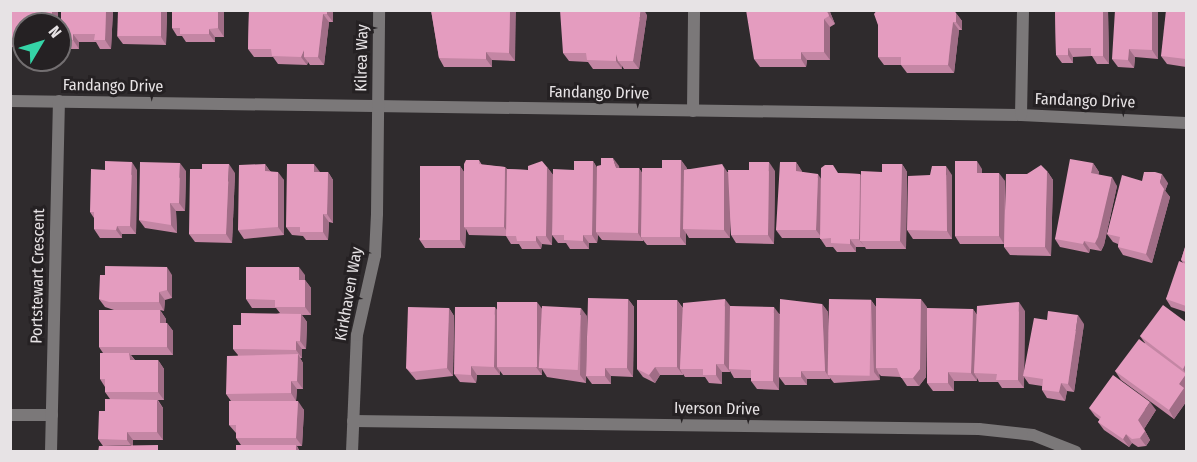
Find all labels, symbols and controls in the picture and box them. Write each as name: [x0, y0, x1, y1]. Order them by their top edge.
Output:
north arrow: [12, 12, 72, 72]
text: N: [45, 22, 65, 41]
street label: Kilrea Way: [352, 24, 372, 92]
street label: Fandango Drive: [63, 76, 163, 96]
street label: Fandango Drive: [549, 83, 649, 103]
street label: Fandango Drive: [1034, 90, 1136, 112]
street label: Portstewart Crescent: [27, 208, 49, 344]
street label: Kirkhaven Way: [331, 246, 367, 342]
street label: Iverson Drive: [674, 399, 760, 419]

